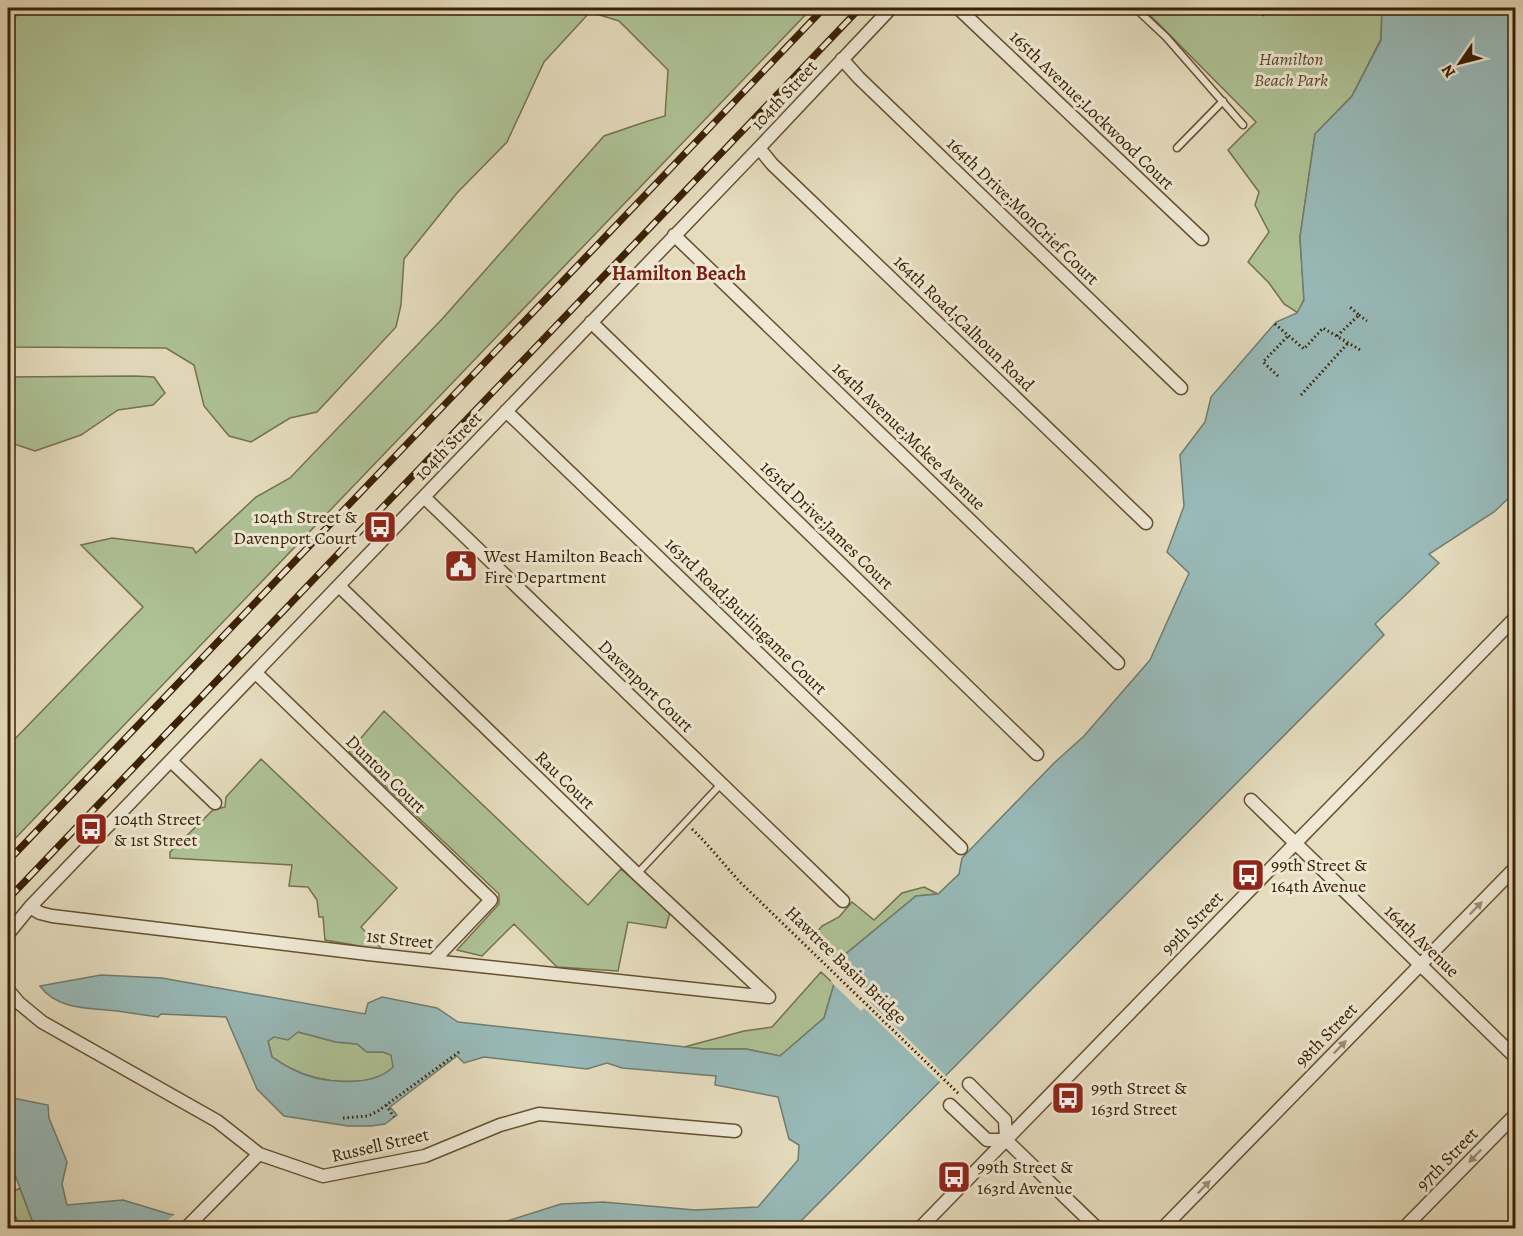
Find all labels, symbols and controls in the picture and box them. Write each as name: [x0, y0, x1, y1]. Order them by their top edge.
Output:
street label: 165th Avenue;Lockwood Court: [1005, 25, 1179, 195]
north arrow: [1430, 33, 1490, 93]
park label: Hamilton Beach Park: [1254, 47, 1328, 92]
street label: 104th Street: [745, 55, 823, 135]
text: N: [1436, 60, 1461, 82]
street label: 164th Drive;MonCrief Court: [942, 132, 1104, 290]
street label: 164th Road;Calhoun Road: [888, 249, 1040, 397]
district label: Hamilton Beach: [612, 260, 746, 287]
street label: 164th Avenue;Mckee Avenue: [827, 357, 991, 515]
street label: 104th Street: [409, 406, 487, 486]
street label: 163rd Drive;James Court: [755, 455, 899, 595]
place label: 104th Street & Davenport Court: [233, 505, 357, 550]
bus stop icon: 104th Street & Davenport Court: [362, 509, 398, 545]
street label: 163rd Road;Burlingame Court: [660, 532, 832, 700]
place label: West Hamilton Beach Fire Department: [483, 544, 643, 589]
public building icon: West Hamilton Beach Fire Department: [443, 548, 479, 584]
street label: Davenport Court: [593, 634, 699, 738]
street label: Dunton Court: [341, 730, 431, 818]
street label: Rau Court: [530, 745, 600, 815]
place label: 104th Street & 1st Street: [114, 807, 201, 852]
bus stop icon: 104th Street & 1st Street: [73, 811, 109, 847]
place label: 99th Street & 164th Avenue: [1271, 853, 1367, 898]
bus stop icon: 99th Street & 164th Avenue: [1230, 857, 1266, 893]
street label: 99th Street: [1156, 886, 1228, 960]
street label: 164th Avenue: [1379, 899, 1465, 983]
street label: Hawtree Basin Bridge: [780, 901, 912, 1029]
one-way arrow: [1469, 901, 1483, 915]
street label: 1st Street: [365, 924, 435, 954]
street label: 98th Street: [1289, 998, 1363, 1072]
one-way arrow: [1333, 1040, 1347, 1055]
place label: 99th Street & 163rd Street: [1091, 1076, 1187, 1121]
bus stop icon: 99th Street & 163rd Street: [1050, 1080, 1086, 1116]
street label: Russell Street: [329, 1122, 431, 1168]
street label: 97th Street: [1411, 1122, 1483, 1196]
one-way arrow: [1468, 1148, 1482, 1162]
place label: 99th Street & 163rd Avenue: [977, 1155, 1073, 1200]
bus stop icon: 99th Street & 163rd Avenue: [936, 1159, 972, 1195]
one-way arrow: [1197, 1179, 1211, 1194]

